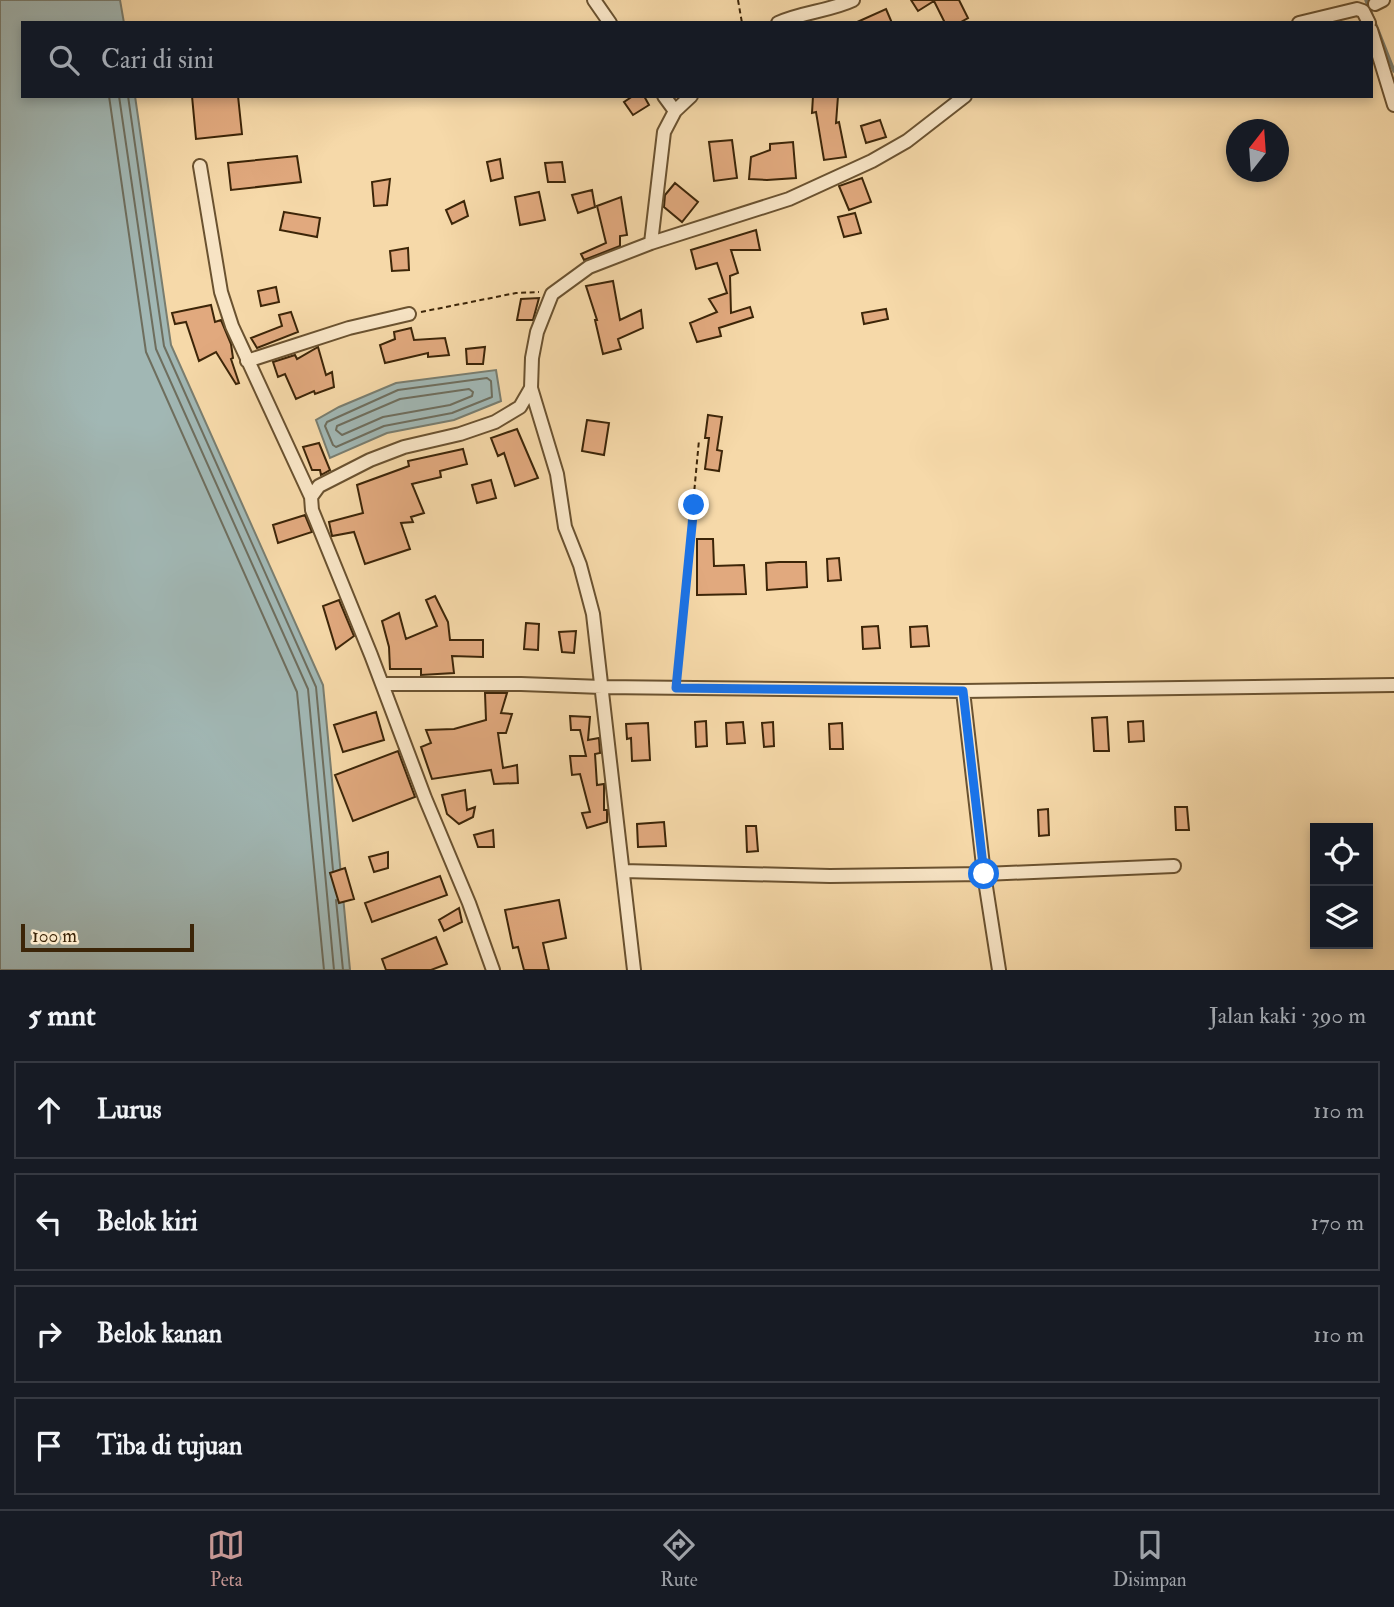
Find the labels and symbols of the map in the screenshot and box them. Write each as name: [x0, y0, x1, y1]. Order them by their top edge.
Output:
north arrow: [1226, 119, 1289, 182]
route end: [678, 489, 709, 520]
route start: [968, 858, 999, 889]
scale bar: [21, 921, 194, 953]

